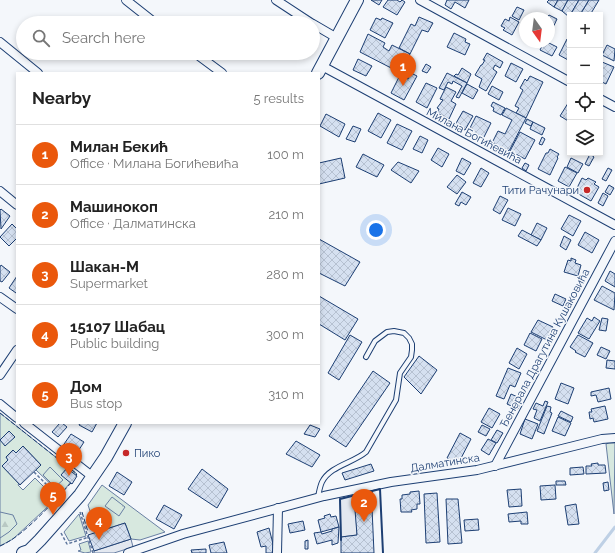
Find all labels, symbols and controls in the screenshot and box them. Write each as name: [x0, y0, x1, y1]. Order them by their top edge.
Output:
north arrow: [519, 12, 555, 48]
map controls: [567, 12, 603, 156]
button: +: [567, 12, 603, 48]
search box: [16, 16, 320, 60]
icon: search: [30, 27, 52, 49]
text: Search here: [62, 29, 145, 47]
button: −: [567, 48, 603, 84]
pin: 1: [390, 53, 416, 86]
button: locate: [567, 84, 603, 120]
text: Nearby: [32, 88, 91, 108]
text: 5 results: [253, 91, 304, 106]
street label: Милана Богићевића: [424, 105, 524, 167]
button: layers: [567, 120, 603, 156]
text: Милан Бекић: [70, 138, 168, 156]
text: 1: [42, 147, 48, 162]
text: 100 m: [267, 147, 304, 162]
text: Office · Милана Богићевића: [70, 156, 238, 171]
place label: Тити Рачунари: [502, 184, 579, 197]
marker: Тити Рачунари: [582, 185, 592, 195]
text: Машинокоп: [70, 198, 158, 216]
text: 2: [41, 207, 49, 222]
text: 210 m: [268, 207, 304, 222]
text: Office · Далматинска: [70, 216, 196, 231]
your location: [366, 220, 386, 240]
text: Шакан-М: [70, 258, 139, 276]
street label: Ђенерала Драгутина Кушаковића: [498, 266, 592, 430]
text: 3: [41, 267, 49, 282]
text: 280 m: [266, 267, 304, 282]
text: Supermarket: [70, 276, 148, 291]
text: 15107 Шабац: [70, 318, 165, 336]
text: 4: [41, 327, 49, 342]
text: 300 m: [266, 327, 304, 342]
text: Public building: [70, 336, 159, 351]
text: Дом: [70, 378, 102, 396]
text: 5: [41, 387, 49, 402]
text: 310 m: [268, 387, 304, 402]
text: Bus stop: [70, 396, 122, 411]
pin: 3: [56, 443, 82, 476]
place label: Пико: [134, 447, 161, 460]
marker: Пико: [121, 448, 131, 458]
street label: Далматинска: [409, 451, 481, 475]
pin: 5: [40, 482, 66, 515]
pin: 2: [351, 489, 377, 522]
pin: 4: [86, 507, 112, 540]

